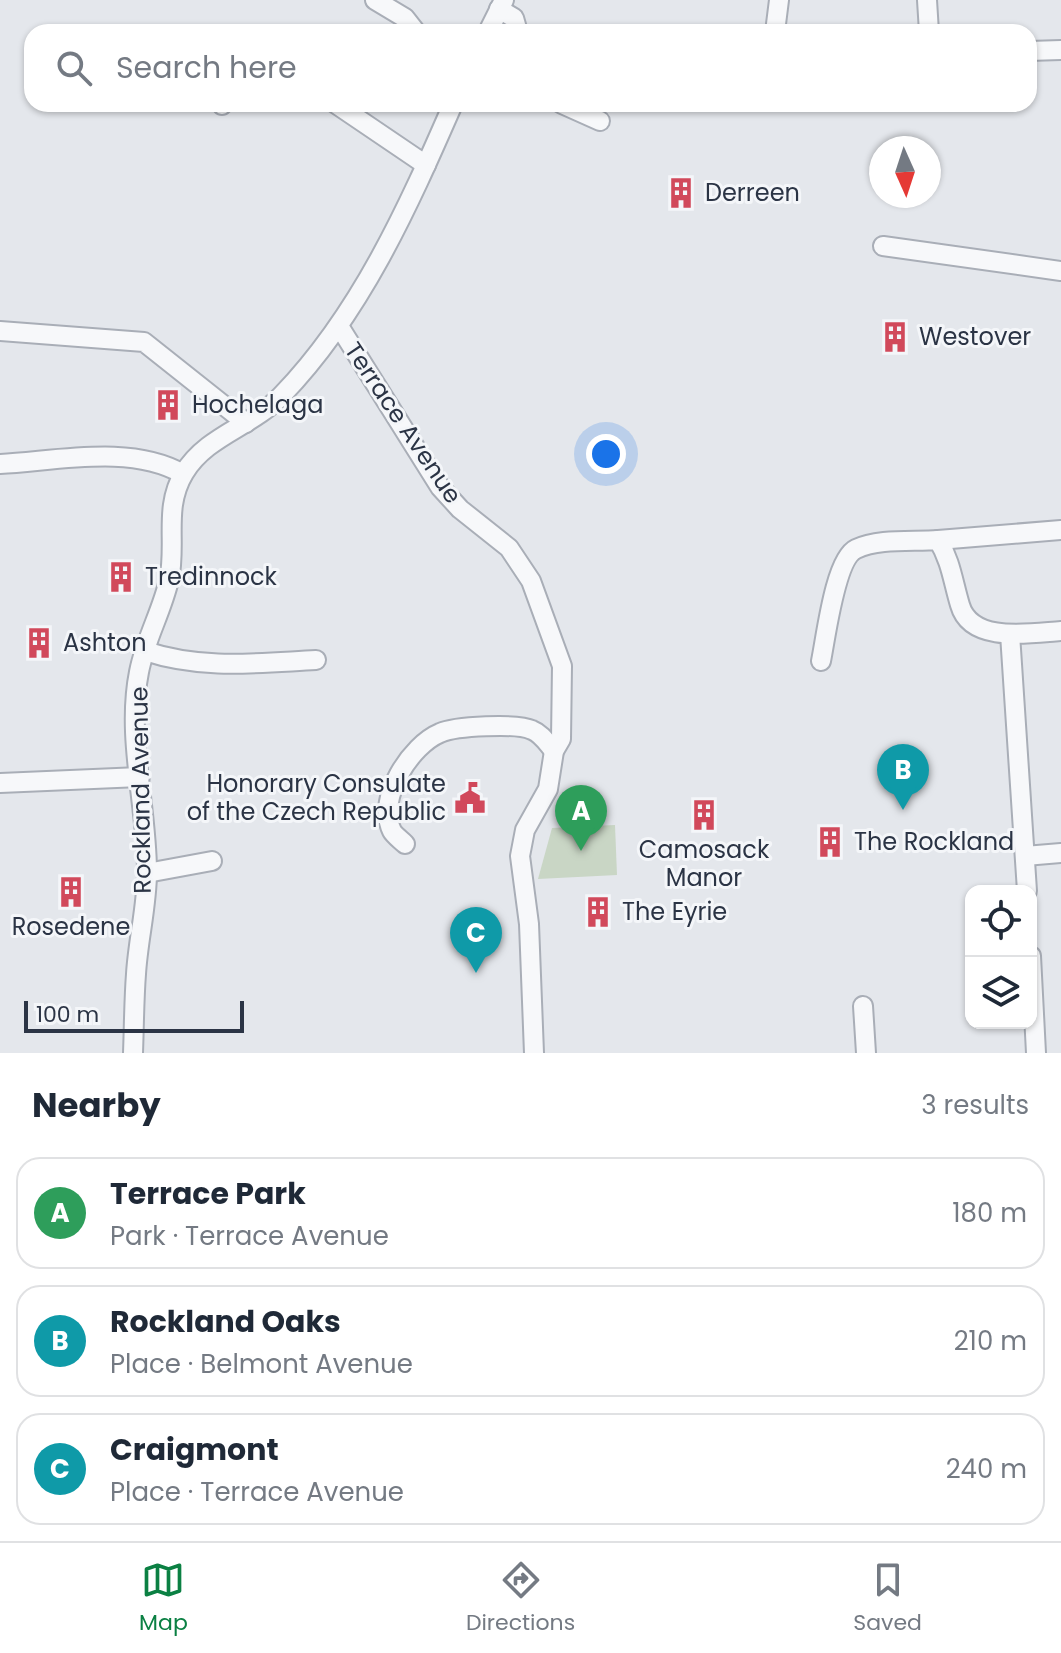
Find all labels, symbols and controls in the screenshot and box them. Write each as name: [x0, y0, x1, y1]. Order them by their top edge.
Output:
search box: [24, 24, 1037, 112]
icon: search: [52, 46, 96, 90]
text: Search here: [116, 46, 297, 89]
north arrow: [869, 136, 941, 208]
building icon: Derreen: [664, 176, 698, 210]
place label: Derreen: [705, 176, 800, 209]
building icon: Westover: [878, 320, 912, 354]
place label: Westover: [919, 320, 1031, 353]
street label: Terrace Avenue: [337, 336, 470, 510]
building icon: Hochelaga: [151, 388, 185, 422]
place label: Hochelaga: [192, 388, 323, 421]
your location: [586, 434, 626, 474]
building icon: Tredinnock: [104, 560, 138, 594]
place label: Tredinnock: [145, 560, 278, 593]
building icon: Ashton: [22, 626, 56, 660]
place label: Ashton: [63, 626, 147, 659]
street label: Rockland Avenue: [122, 686, 159, 894]
pin: B: [877, 744, 929, 810]
place label: Honorary Consulate of the Czech Republic: [187, 767, 446, 828]
public building icon: Honorary Consulate of the Czech Republic: [453, 781, 487, 815]
pin: A: [555, 785, 607, 851]
building icon: Camosack Manor: [687, 798, 721, 832]
building icon: The Rockland: [813, 825, 847, 859]
place label: The Rockland: [854, 825, 1014, 858]
place label: Camosack Manor: [639, 833, 770, 894]
building icon: Rosedene: [54, 875, 88, 909]
map controls: [965, 885, 1037, 1029]
button: locate: [965, 885, 1037, 957]
building icon: The Eyrie: [581, 895, 615, 929]
place label: The Eyrie: [622, 895, 727, 928]
pin: C: [450, 907, 502, 973]
place label: Rosedene: [12, 910, 130, 943]
button: layers: [965, 957, 1037, 1029]
scale bar: [24, 997, 244, 1033]
text: 100 m: [36, 999, 99, 1030]
text: Nearby: [32, 1081, 161, 1129]
text: 3 results: [921, 1087, 1029, 1123]
text: Terrace Park: [110, 1172, 306, 1215]
text: A: [50, 1195, 70, 1231]
text: 180 m: [952, 1195, 1027, 1231]
text: Park · Terrace Avenue: [110, 1218, 389, 1254]
text: Rockland Oaks: [110, 1300, 341, 1343]
text: B: [51, 1323, 69, 1359]
text: 210 m: [954, 1323, 1027, 1359]
text: Place · Belmont Avenue: [110, 1346, 413, 1382]
text: Craigmont: [110, 1428, 279, 1471]
text: C: [50, 1451, 70, 1487]
text: 240 m: [946, 1451, 1027, 1487]
text: Place · Terrace Avenue: [110, 1474, 404, 1510]
tab: Map: [139, 1558, 188, 1639]
tab: Directions: [466, 1558, 575, 1639]
tab: Saved: [853, 1558, 922, 1639]

